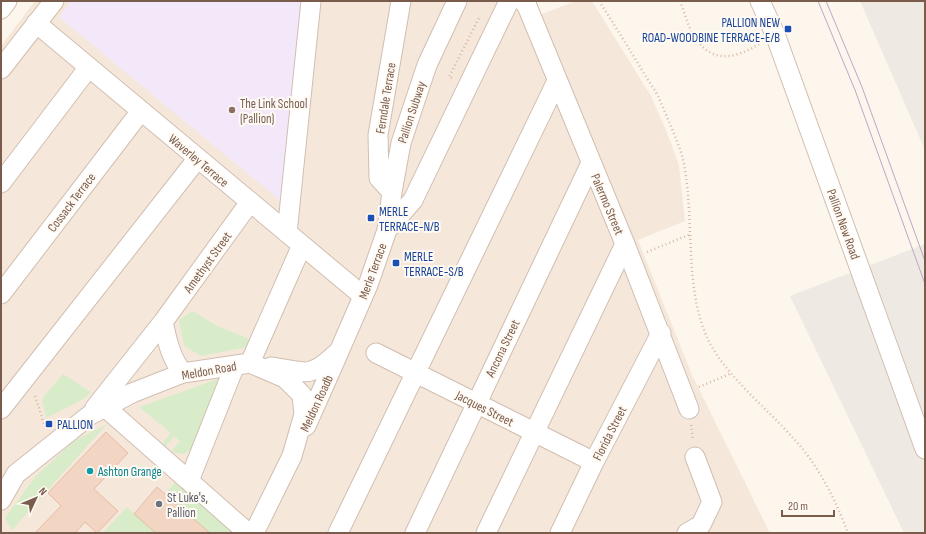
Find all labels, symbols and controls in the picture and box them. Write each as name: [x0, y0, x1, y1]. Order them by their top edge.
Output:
place label: PALLION NEW ROAD-WOODBINE TERRACE-E/B: [642, 15, 781, 46]
marker: PALLION NEW ROAD-WOODBINE TERRACE-E/B: [783, 24, 793, 34]
street label: Ferndale Terrace: [372, 62, 399, 135]
street label: Pallion Subway: [394, 79, 429, 145]
place label: The Link School (Pallion): [240, 96, 307, 127]
marker: The Link School (Pallion): [227, 105, 237, 115]
street label: Waverley Terrace: [165, 131, 232, 191]
street label: Cossack Terrace: [44, 170, 99, 235]
street label: Palermo Street: [587, 171, 627, 237]
street label: Pallion New Road: [823, 187, 863, 262]
place label: MERLE TERRACE-N/B: [379, 204, 440, 235]
marker: MERLE TERRACE-N/B: [366, 213, 376, 223]
street label: Amethyst Street: [180, 229, 235, 297]
street label: Merle Terrace: [355, 241, 390, 302]
place label: MERLE TERRACE-S/B: [404, 249, 464, 280]
marker: MERLE TERRACE-S/B: [391, 258, 401, 268]
street label: Ancona Street: [482, 317, 524, 381]
street label: Meldon Road: [180, 358, 238, 384]
street label: Meldon Roadb: [297, 372, 337, 434]
street label: Jacques Street: [452, 387, 516, 430]
street label: Florida Street: [589, 404, 630, 463]
place label: PALLION: [57, 417, 93, 433]
marker: PALLION: [44, 419, 54, 429]
place label: Ashton Grange: [97, 464, 162, 480]
marker: Ashton Grange: [85, 466, 95, 476]
north arrow: [16, 478, 56, 518]
text: N: [36, 485, 50, 498]
place label: St Luke's, Pallion: [167, 490, 208, 521]
scale bar: [782, 492, 834, 518]
marker: St Luke's, Pallion: [154, 499, 164, 509]
text: 20 m: [788, 499, 808, 514]

